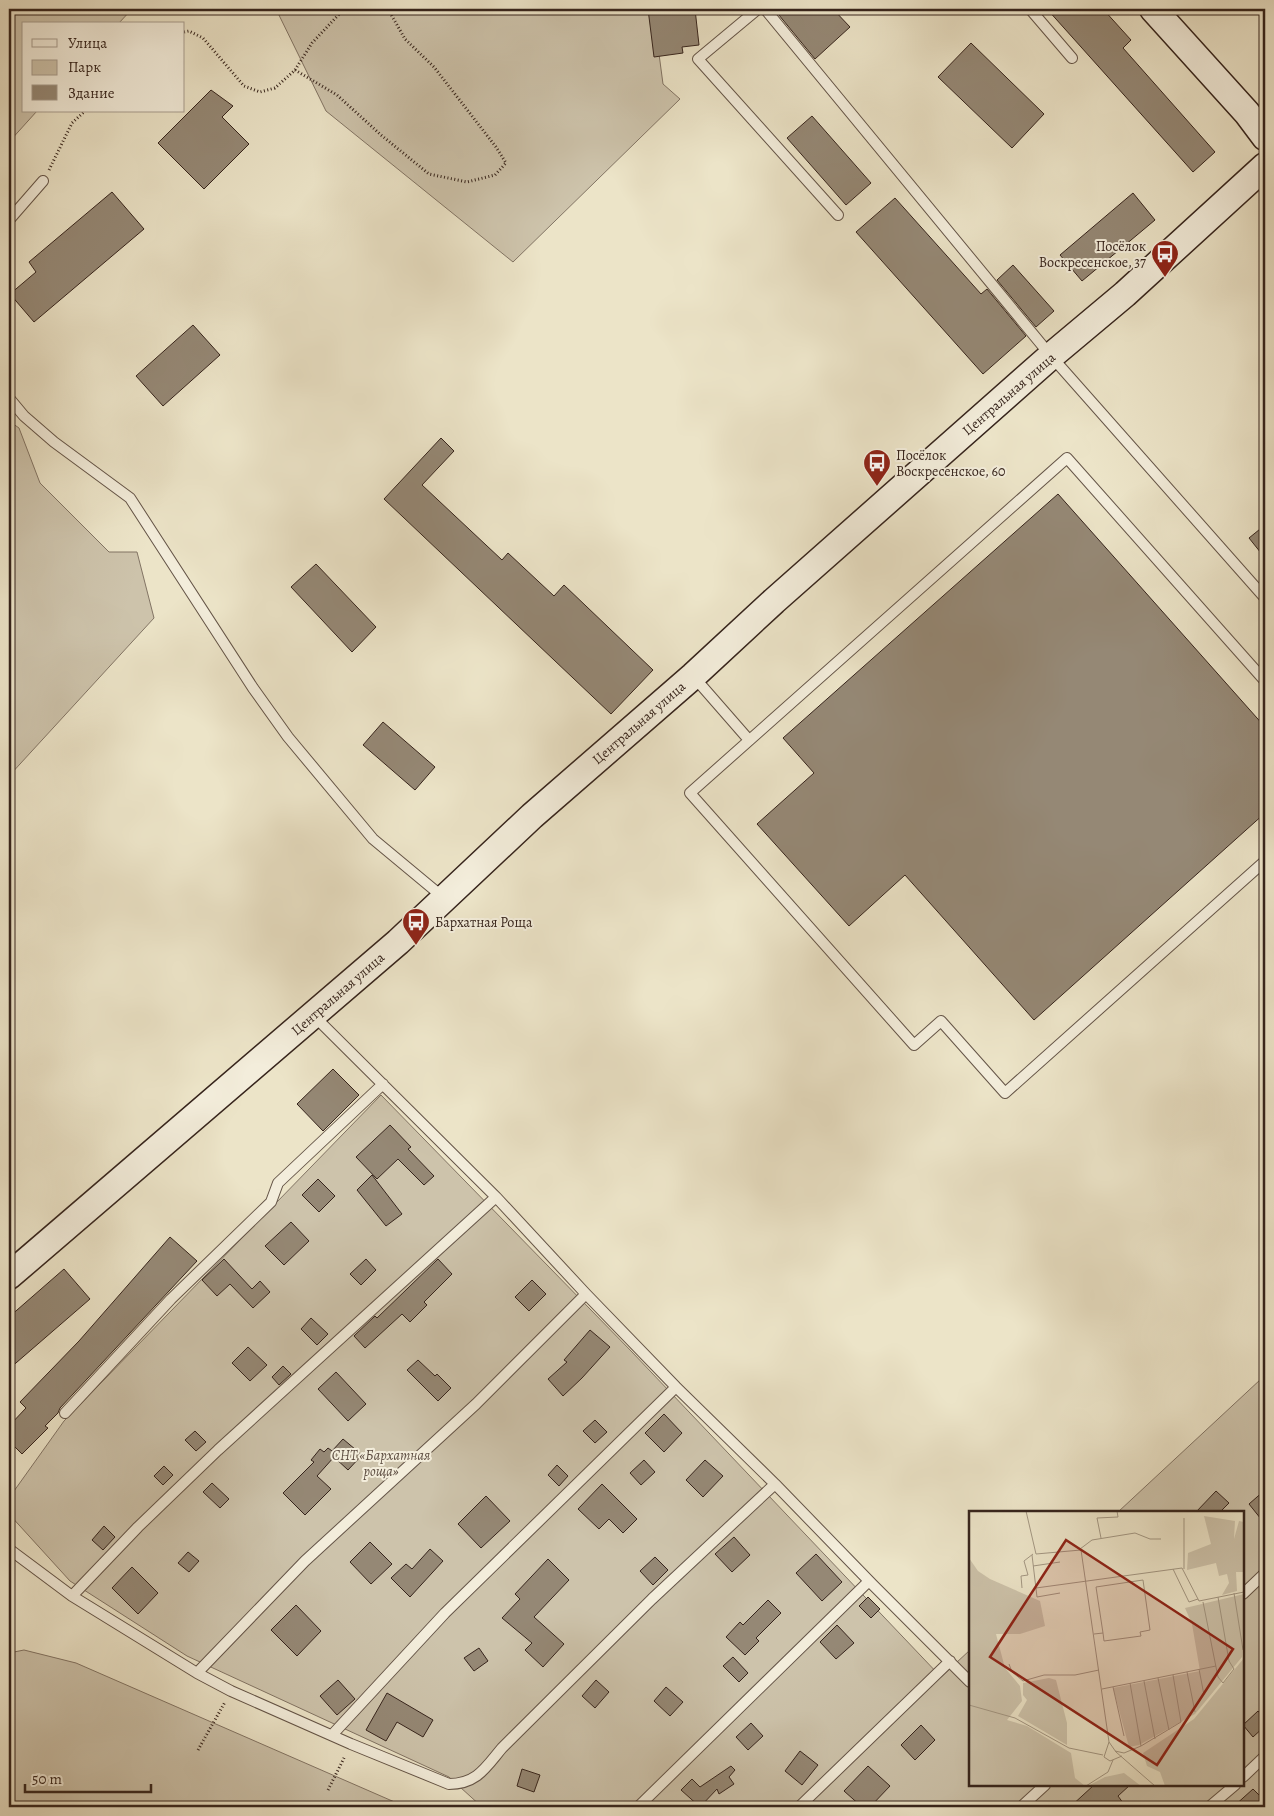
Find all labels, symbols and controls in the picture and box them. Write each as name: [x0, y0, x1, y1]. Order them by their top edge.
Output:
legend: [22, 22, 185, 112]
text: Улица: [68, 33, 107, 53]
text: Парк: [68, 57, 101, 77]
text: Здание: [68, 83, 115, 103]
place label: Посёлок Воскресенское, 37: [1039, 237, 1146, 272]
bus stop icon: Посёлок Воскресенское, 37: [1150, 239, 1180, 278]
street label: Центральная улица: [958, 348, 1060, 440]
place label: Посёлок Воскресенское, 60: [896, 446, 1005, 481]
bus stop icon: Посёлок Воскресенское, 60: [862, 448, 892, 487]
street label: Центральная улица: [588, 677, 690, 769]
bus stop icon: Бархатная Роща: [401, 907, 431, 946]
place label: Бархатная Роща: [435, 913, 533, 932]
street label: Центральная улица: [287, 948, 389, 1040]
park label: СНТ «Бархатная роща»: [332, 1446, 430, 1481]
inset map: [969, 1511, 1244, 1786]
scale bar: [25, 1761, 151, 1793]
text: 50 m: [32, 1769, 62, 1789]

